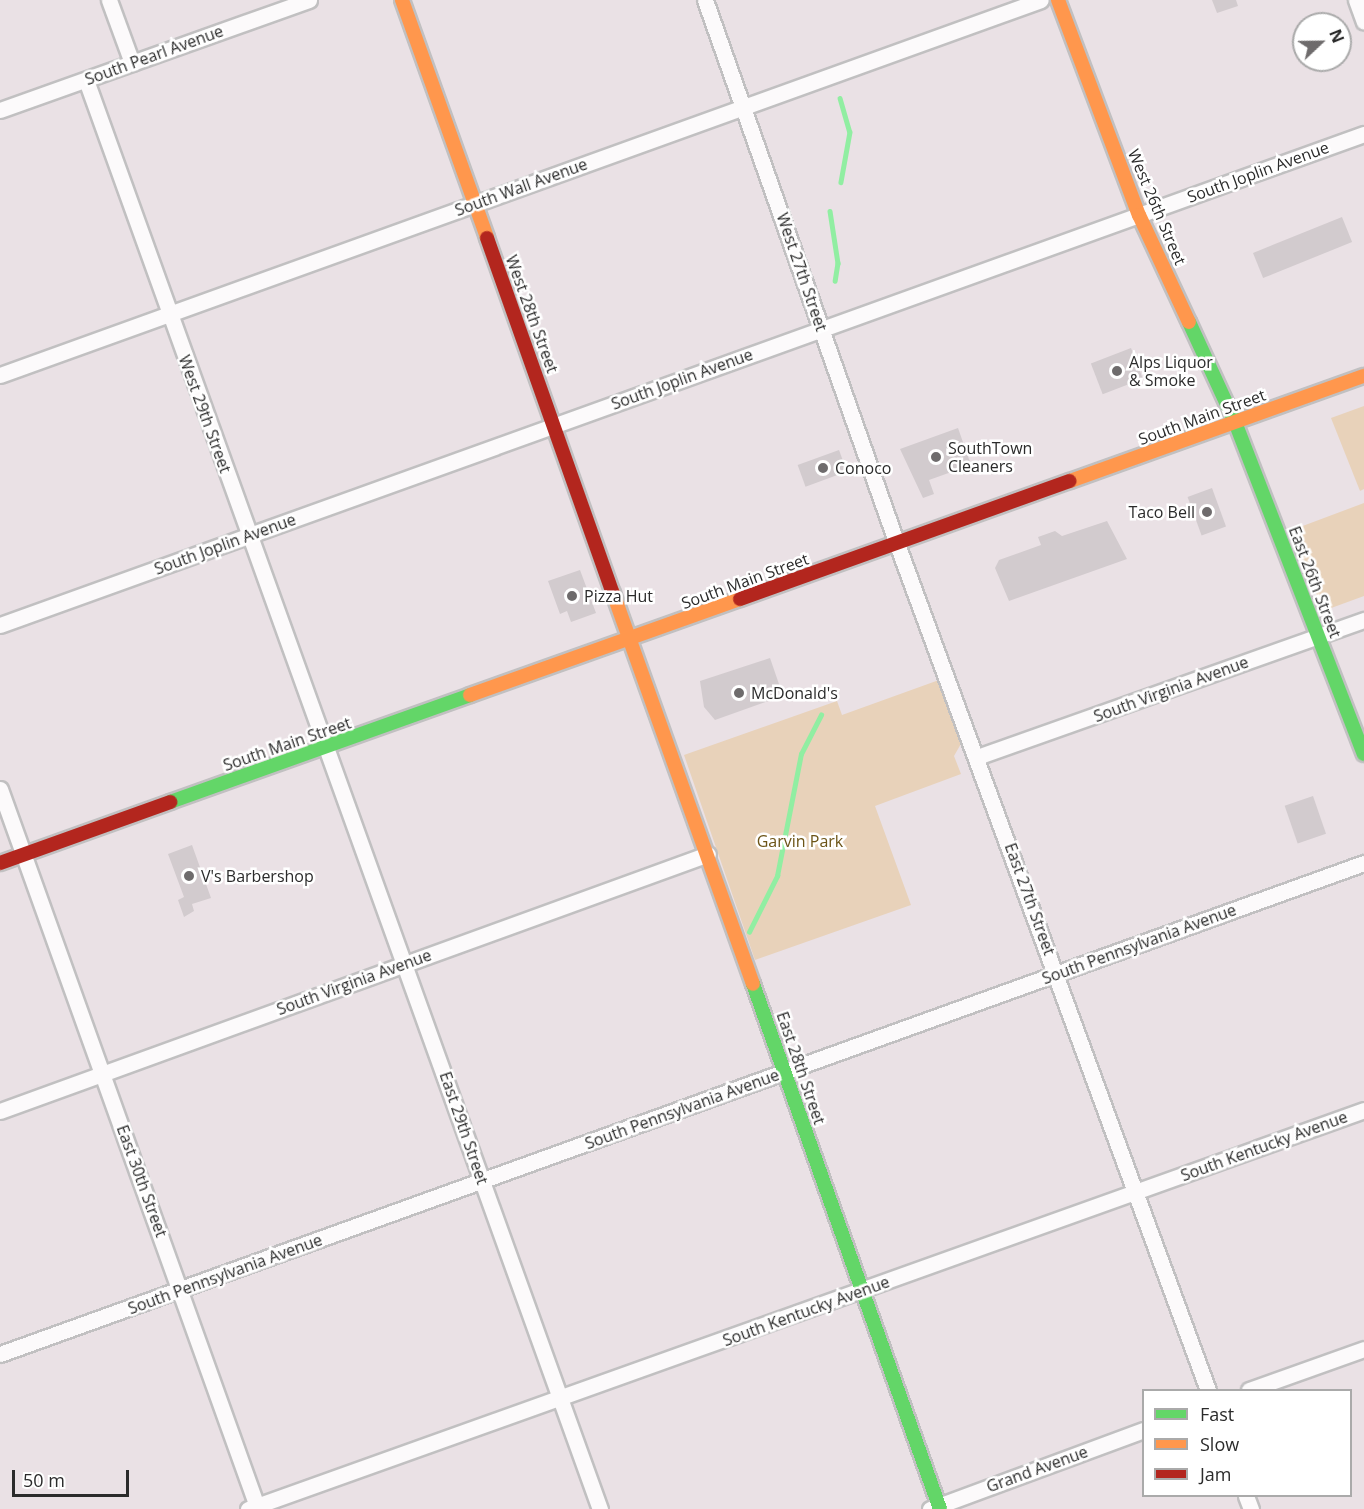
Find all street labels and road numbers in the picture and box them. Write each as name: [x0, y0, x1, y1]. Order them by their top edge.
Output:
street label: South Pearl Avenue: [82, 21, 226, 89]
street label: South Joplin Avenue: [1185, 137, 1331, 207]
street label: West 26th Street: [1124, 146, 1190, 268]
street label: South Wall Avenue: [452, 154, 590, 220]
street label: West 27th Street: [773, 210, 831, 334]
street label: West 28th Street: [502, 253, 562, 375]
street label: South Joplin Avenue: [609, 344, 755, 414]
street label: West 29th Street: [175, 353, 235, 475]
street label: South Main Street: [1136, 385, 1268, 449]
street label: South Joplin Avenue: [152, 509, 298, 579]
street label: East 26th Street: [1285, 524, 1345, 640]
street label: South Main Street: [679, 549, 811, 613]
street label: South Virginia Avenue: [1091, 652, 1251, 726]
street label: South Main Street: [221, 713, 353, 775]
street label: East 27th Street: [1001, 840, 1059, 958]
street label: South Pennsylvania Avenue: [1039, 900, 1239, 988]
street label: South Virginia Avenue: [274, 945, 434, 1019]
street label: East 28th Street: [773, 1009, 829, 1127]
street label: South Pennsylvania Avenue: [582, 1065, 782, 1153]
street label: East 29th Street: [436, 1069, 492, 1187]
street label: South Kentucky Avenue: [1178, 1107, 1350, 1185]
street label: East 30th Street: [113, 1122, 171, 1240]
street label: South Pennsylvania Avenue: [125, 1230, 325, 1318]
street label: South Kentucky Avenue: [720, 1272, 892, 1350]
street label: Grand Avenue: [984, 1442, 1090, 1496]

